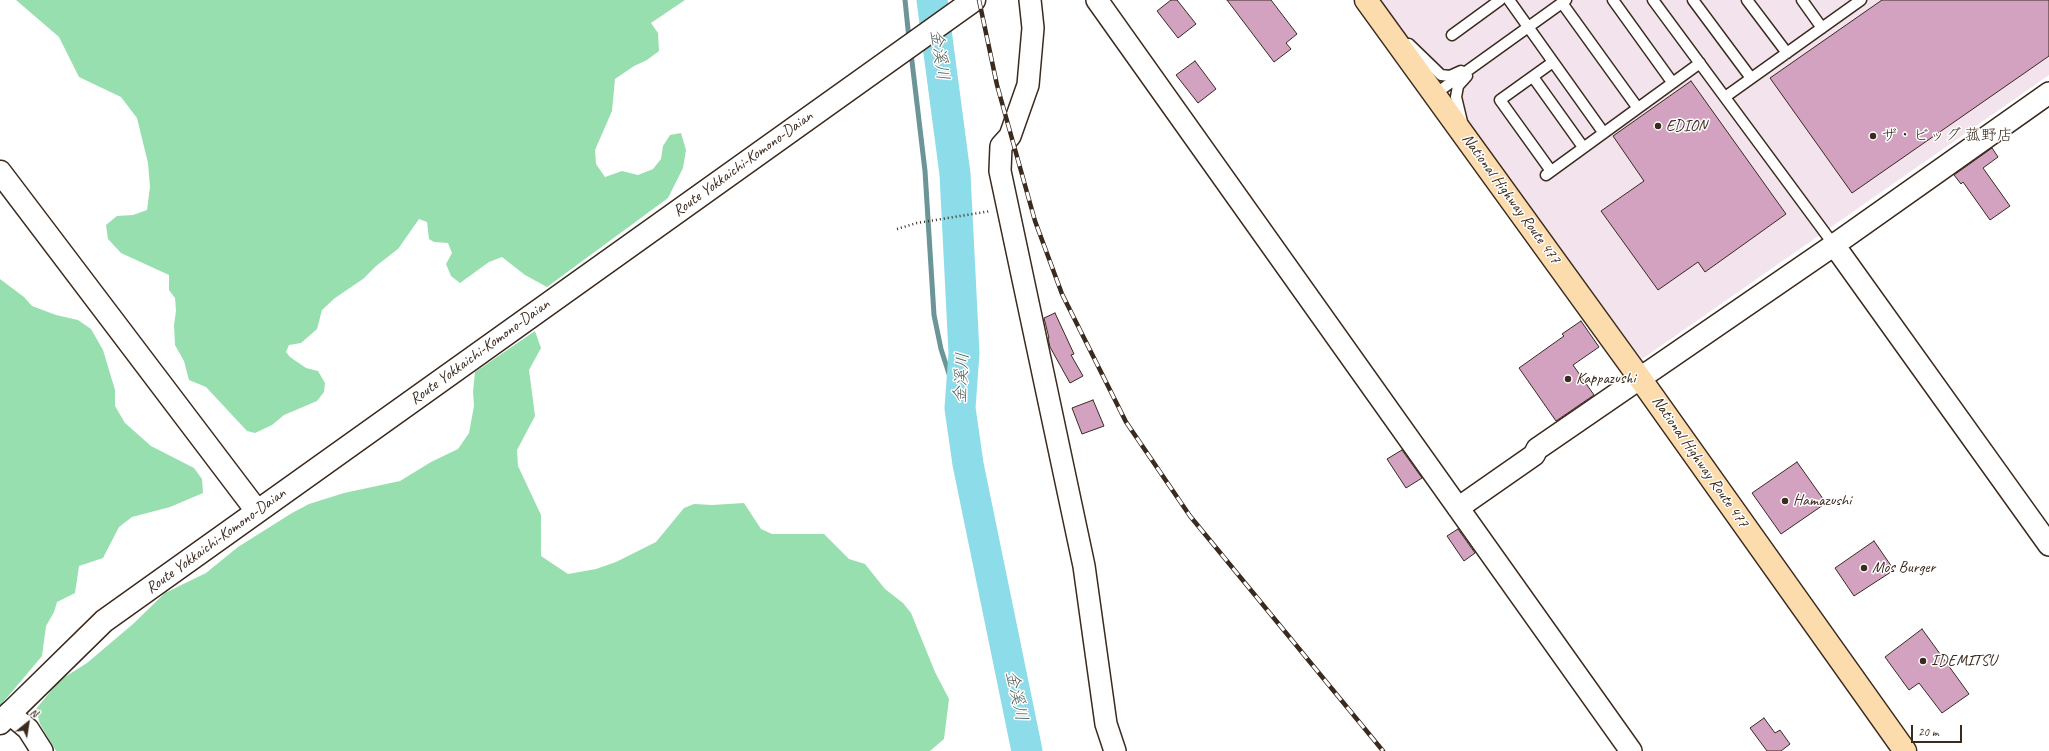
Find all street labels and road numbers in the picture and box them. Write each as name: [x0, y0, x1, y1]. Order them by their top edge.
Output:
street label: Route Yokkaichi-Komono-Daian: [669, 107, 817, 221]
street label: National Highway Route 477: [1457, 130, 1565, 268]
street label: Route Yokkaichi-Komono-Daian: [406, 295, 554, 409]
street label: National Highway Route 477: [1647, 392, 1753, 532]
street label: Route Yokkaichi-Komono-Daian: [142, 484, 290, 598]

